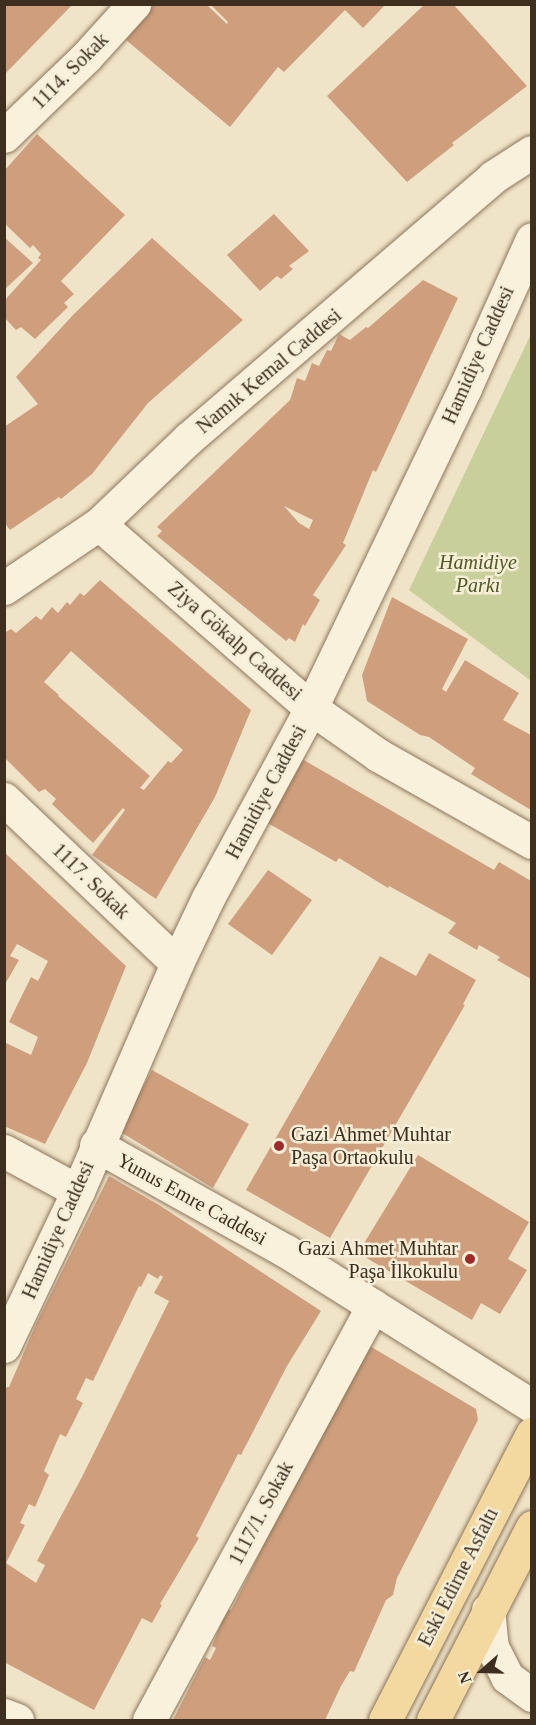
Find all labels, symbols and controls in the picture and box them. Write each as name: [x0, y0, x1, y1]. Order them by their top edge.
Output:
street label: 1114. Sokak: [27, 28, 113, 114]
street label: Hamidiye Caddesi: [437, 282, 519, 428]
street label: Namık Kemal Caddesi: [192, 303, 346, 439]
park label: Hamidiye Parkı: [439, 550, 517, 597]
street label: Ziya Gökalp Caddesi: [163, 576, 307, 706]
street label: Hamidiye Caddesi: [221, 721, 311, 863]
street label: 1117. Sokak: [47, 838, 135, 924]
place label: Gazi Ahmet Muhtar Paşa Ortaokulu: [291, 1122, 452, 1169]
marker: Gazi Ahmet Muhtar Paşa Ortaokulu: [272, 1139, 286, 1153]
street label: Yunus Emre Caddesi: [113, 1148, 271, 1250]
street label: Hamidiye Caddesi: [17, 1157, 99, 1303]
place label: Gazi Ahmet Muhtar Paşa İlkokulu: [297, 1236, 458, 1283]
marker: Gazi Ahmet Muhtar Paşa İlkokulu: [463, 1252, 477, 1266]
street label: 1117/1. Sokak: [224, 1457, 298, 1569]
street label: Eski Edirne Asfaltı: [413, 1503, 503, 1651]
north arrow: [452, 1641, 512, 1701]
text: N: [455, 1669, 475, 1686]

